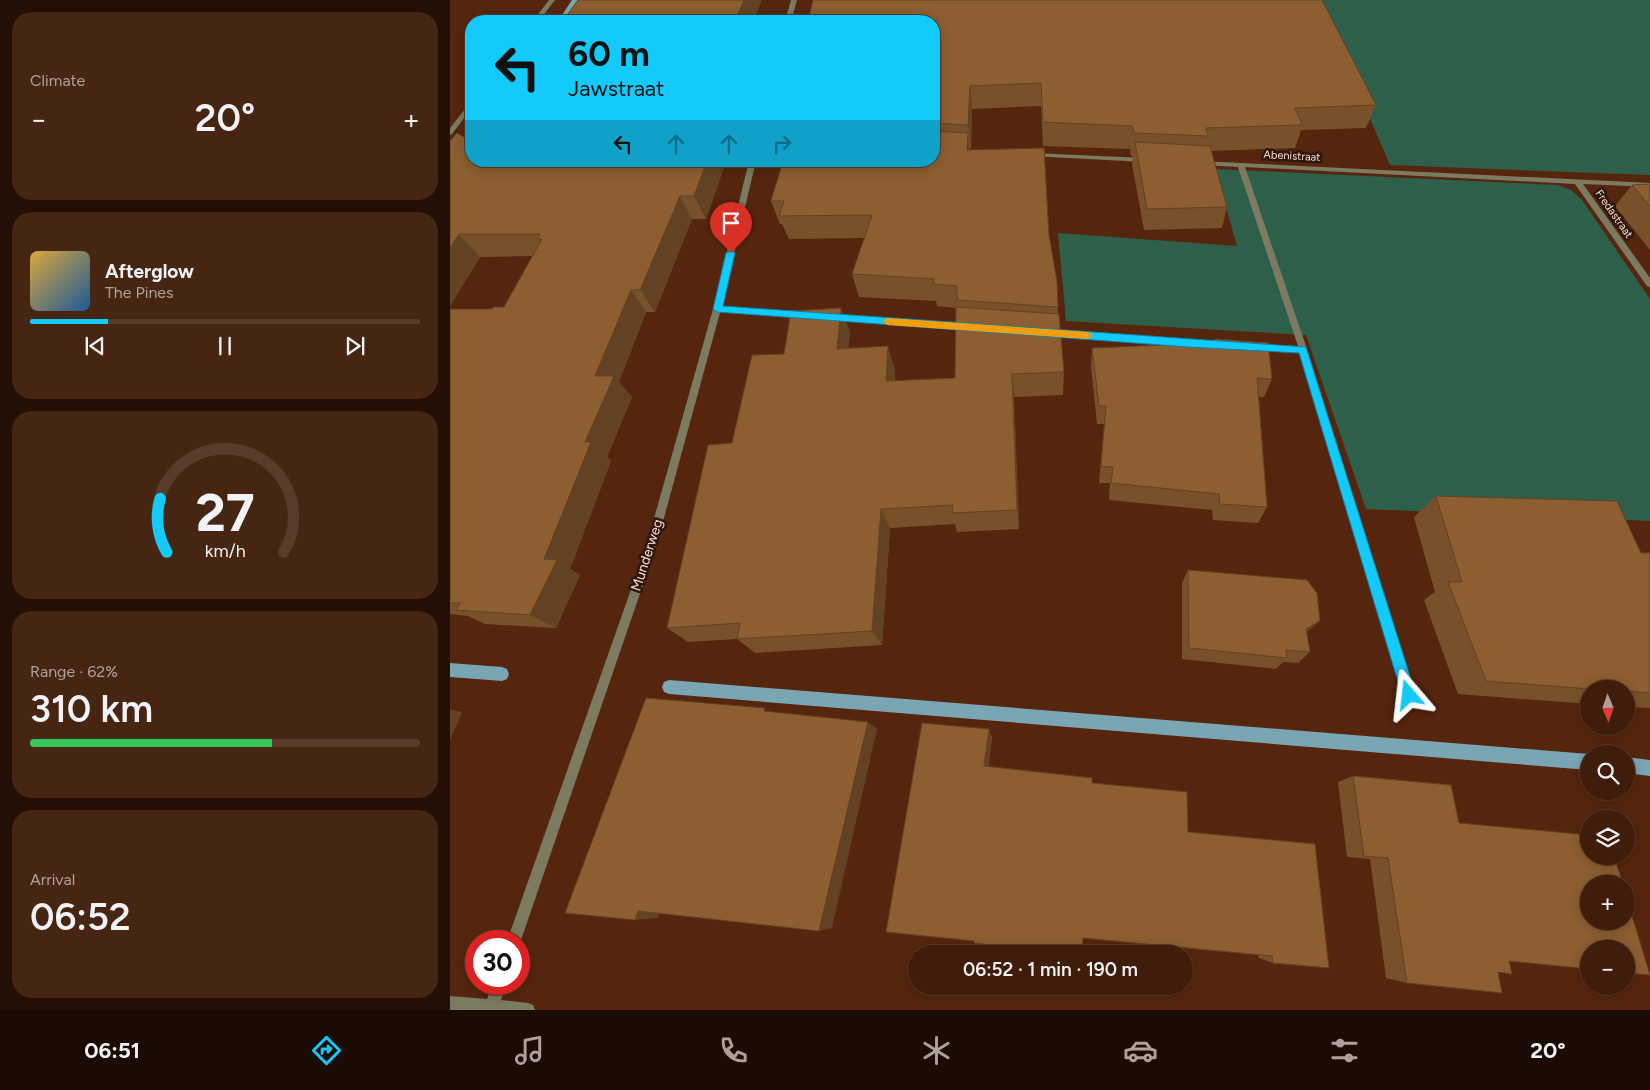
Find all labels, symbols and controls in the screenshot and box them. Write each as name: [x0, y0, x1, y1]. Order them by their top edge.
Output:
text: 60 m: [568, 33, 650, 75]
icon: left: [485, 35, 550, 100]
text: Climate: [30, 71, 85, 90]
text: Jawstraat: [568, 75, 664, 102]
text: 20°: [195, 95, 255, 141]
text: −: [30, 102, 47, 136]
text: +: [403, 102, 420, 136]
icon: left: [609, 130, 637, 158]
icon: ahead: [662, 130, 690, 158]
icon: ahead: [715, 130, 743, 158]
icon: right: [768, 130, 796, 158]
street label: Abenistraat: [1263, 148, 1321, 164]
street label: Fredastraat: [1593, 187, 1635, 241]
pin: [710, 202, 752, 253]
icon: arrive: [717, 209, 745, 237]
text: Afterglow: [105, 260, 194, 283]
text: The Pines: [105, 283, 174, 302]
icon: previous: [81, 332, 109, 360]
icon: pause: [211, 332, 239, 360]
icon: next: [341, 332, 369, 360]
text: 27: [195, 482, 255, 544]
street label: Munderweg: [627, 517, 667, 593]
text: km/h: [205, 540, 245, 561]
text: Range · 62%: [30, 662, 118, 681]
position arrow: [1382, 668, 1434, 720]
north arrow: [1580, 680, 1635, 735]
map controls: [1580, 680, 1635, 995]
text: 310 km: [30, 686, 153, 732]
button: search: [1580, 745, 1635, 800]
button: layers: [1580, 810, 1635, 865]
text: Arrival: [30, 870, 75, 889]
button: +: [1580, 875, 1635, 930]
text: 06:52: [30, 894, 131, 940]
speed limit sign: 30: [465, 930, 530, 995]
button: −: [1580, 940, 1635, 995]
text: 06:52 · 1 min · 190 m: [963, 958, 1138, 981]
icon: directions: [309, 1033, 344, 1068]
icon: music: [512, 1033, 547, 1068]
icon: phone: [716, 1033, 751, 1068]
icon: climate: [919, 1033, 954, 1068]
icon: car: [1123, 1033, 1158, 1068]
icon: filters: [1327, 1033, 1362, 1068]
text: 06:51: [84, 1037, 140, 1064]
text: 20°: [1530, 1037, 1566, 1064]

